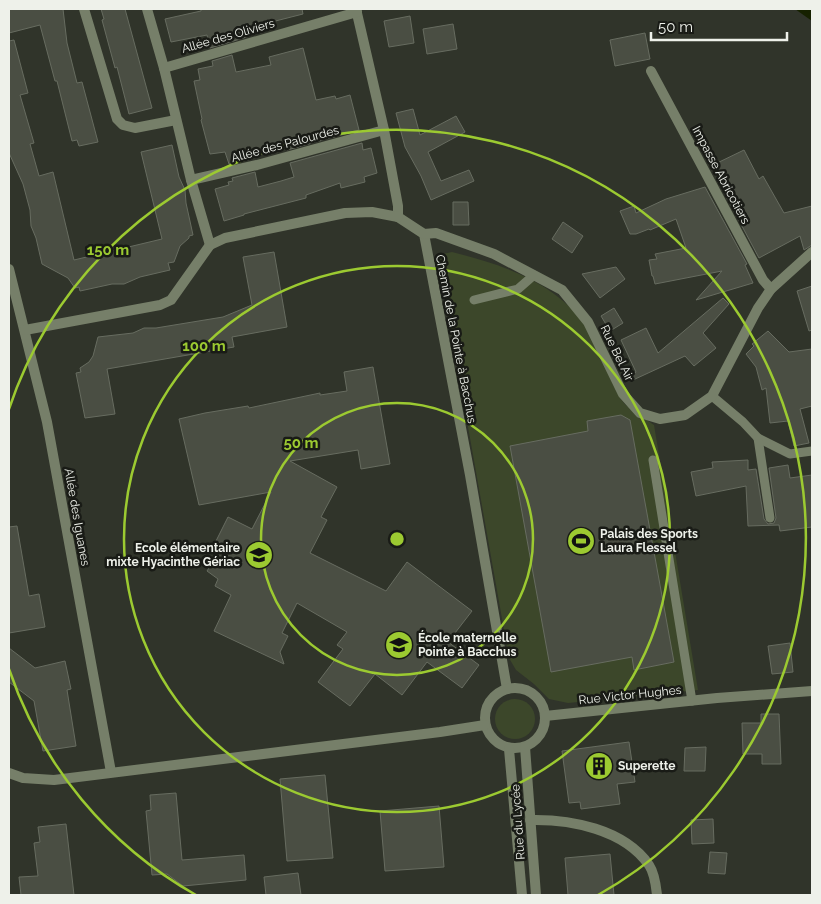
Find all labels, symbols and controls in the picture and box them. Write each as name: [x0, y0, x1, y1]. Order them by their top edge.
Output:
scale bar: [651, 10, 787, 42]
street label: Allée des Oliviers: [180, 16, 276, 56]
text: 50 m: [658, 18, 693, 36]
street label: Allée des Palourdes: [230, 123, 341, 165]
street label: Impasse Abricotiers: [689, 124, 753, 227]
text: 150 m: [87, 241, 129, 259]
street label: Chemin de la Pointe à Bacchus: [433, 253, 479, 425]
street label: Rue Bel Air: [597, 323, 637, 384]
text: 100 m: [182, 337, 226, 355]
text: 50 m: [283, 434, 319, 452]
street label: Allée des Iguanes: [62, 467, 93, 567]
sports icon: Palais des Sports Laura Flessel: [566, 526, 596, 556]
place label: Palais des Sports Laura Flessel: [600, 527, 698, 555]
centre of rings: [388, 530, 406, 548]
school or university icon: Ecole élémentaire mixte Hyacinthe Gériac: [244, 540, 274, 570]
place label: Ecole élémentaire mixte Hyacinthe Gériac: [106, 541, 240, 569]
school or university icon: École maternelle Pointe à Bacchus: [384, 630, 414, 660]
place label: École maternelle Pointe à Bacchus: [418, 630, 517, 659]
street label: Rue Victor Hughes: [578, 683, 682, 707]
building icon: Superette: [584, 751, 614, 781]
place label: Superette: [618, 759, 676, 773]
street label: Rue du Lycée: [508, 784, 528, 860]

